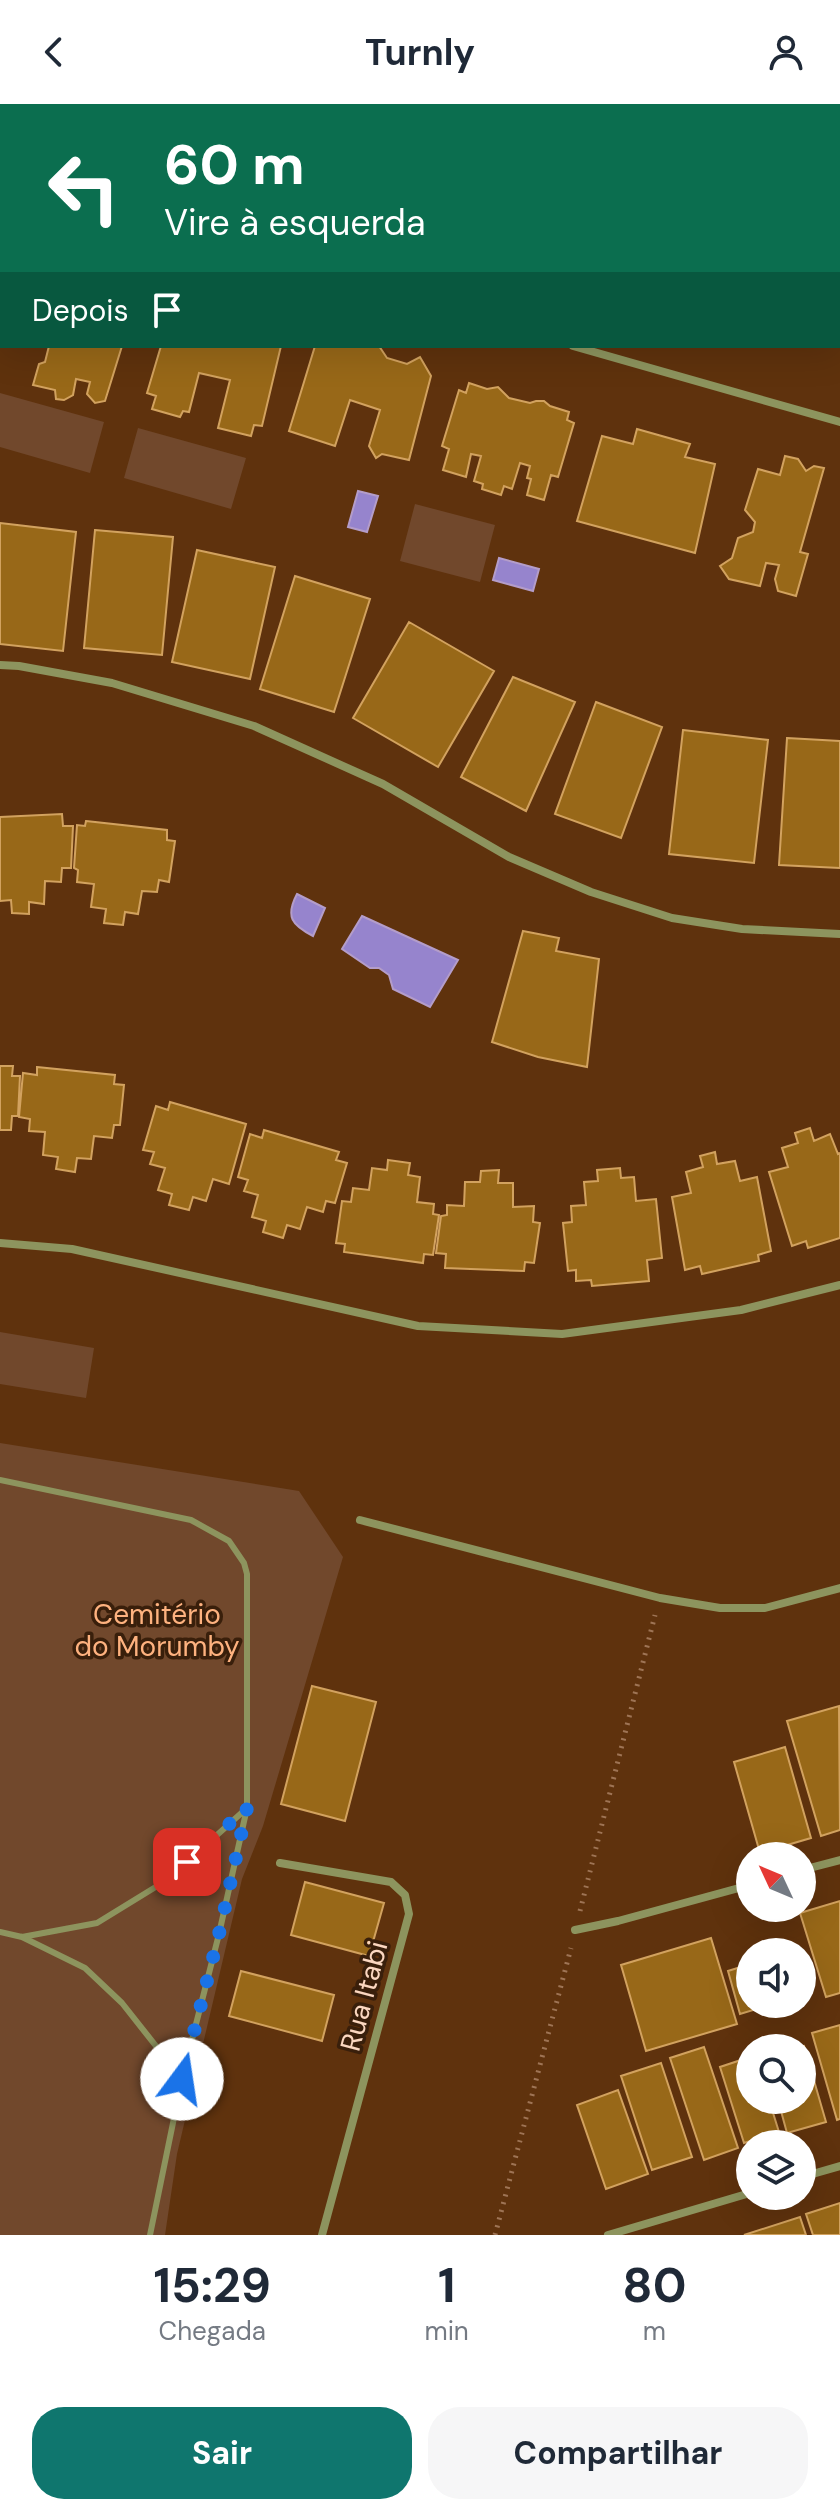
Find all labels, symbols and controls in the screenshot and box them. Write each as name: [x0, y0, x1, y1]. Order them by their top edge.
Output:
text: Turnly: [365, 29, 475, 76]
icon: back: [32, 30, 76, 74]
icon: person: [764, 30, 808, 74]
text: 60 m: [164, 128, 305, 201]
icon: left: [32, 136, 136, 240]
text: Vire à esquerda: [164, 199, 426, 246]
icon: arrive: [145, 288, 189, 332]
text: Depois: [32, 291, 129, 330]
park label: Cemitério do Morumby: [74, 1596, 240, 1665]
pin: [153, 1828, 221, 1896]
icon: arrive: [165, 1840, 209, 1884]
north arrow: [736, 1842, 816, 1922]
map controls: [736, 1842, 816, 2210]
street label: Rua Itabi: [332, 1937, 396, 2055]
button: sound: [736, 1938, 816, 2018]
button: search: [736, 2034, 816, 2114]
position arrow: [140, 2037, 224, 2121]
button: layers: [736, 2130, 816, 2210]
text: 15:29: [153, 2254, 271, 2317]
text: 1: [438, 2254, 455, 2317]
text: 80: [622, 2254, 686, 2317]
text: Chegada: [159, 2314, 266, 2348]
text: min: [424, 2314, 469, 2348]
text: m: [643, 2314, 666, 2348]
button: Sair: [32, 2407, 412, 2499]
button: Compartilhar: [428, 2407, 808, 2499]

